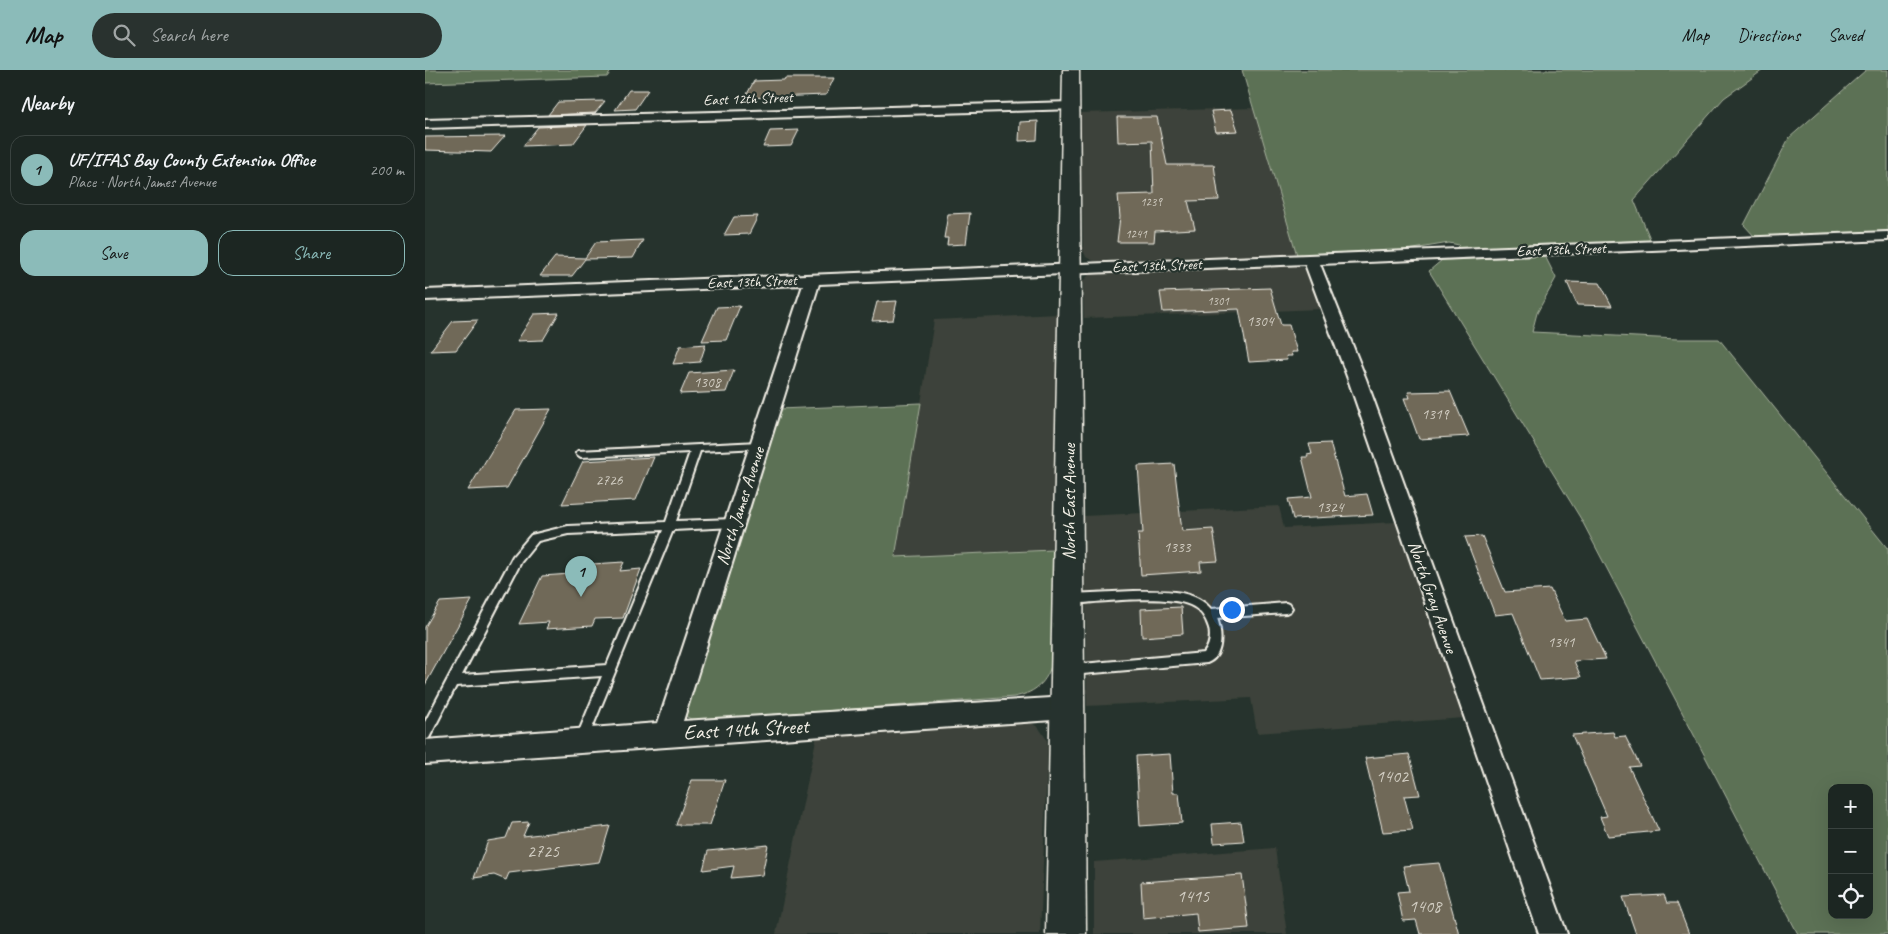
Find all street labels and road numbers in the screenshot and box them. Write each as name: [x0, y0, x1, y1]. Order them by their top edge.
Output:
street label: East 12th Street: [703, 88, 795, 110]
street label: East 13th Street: [1516, 239, 1608, 261]
street label: East 13th Street: [1112, 255, 1204, 277]
street label: East 13th Street: [707, 271, 799, 293]
street label: North James Avenue: [711, 443, 770, 568]
street label: North East Avenue: [1058, 443, 1080, 560]
street label: North Gray Avenue: [1404, 538, 1463, 657]
street label: East 14th Street: [683, 713, 811, 745]

